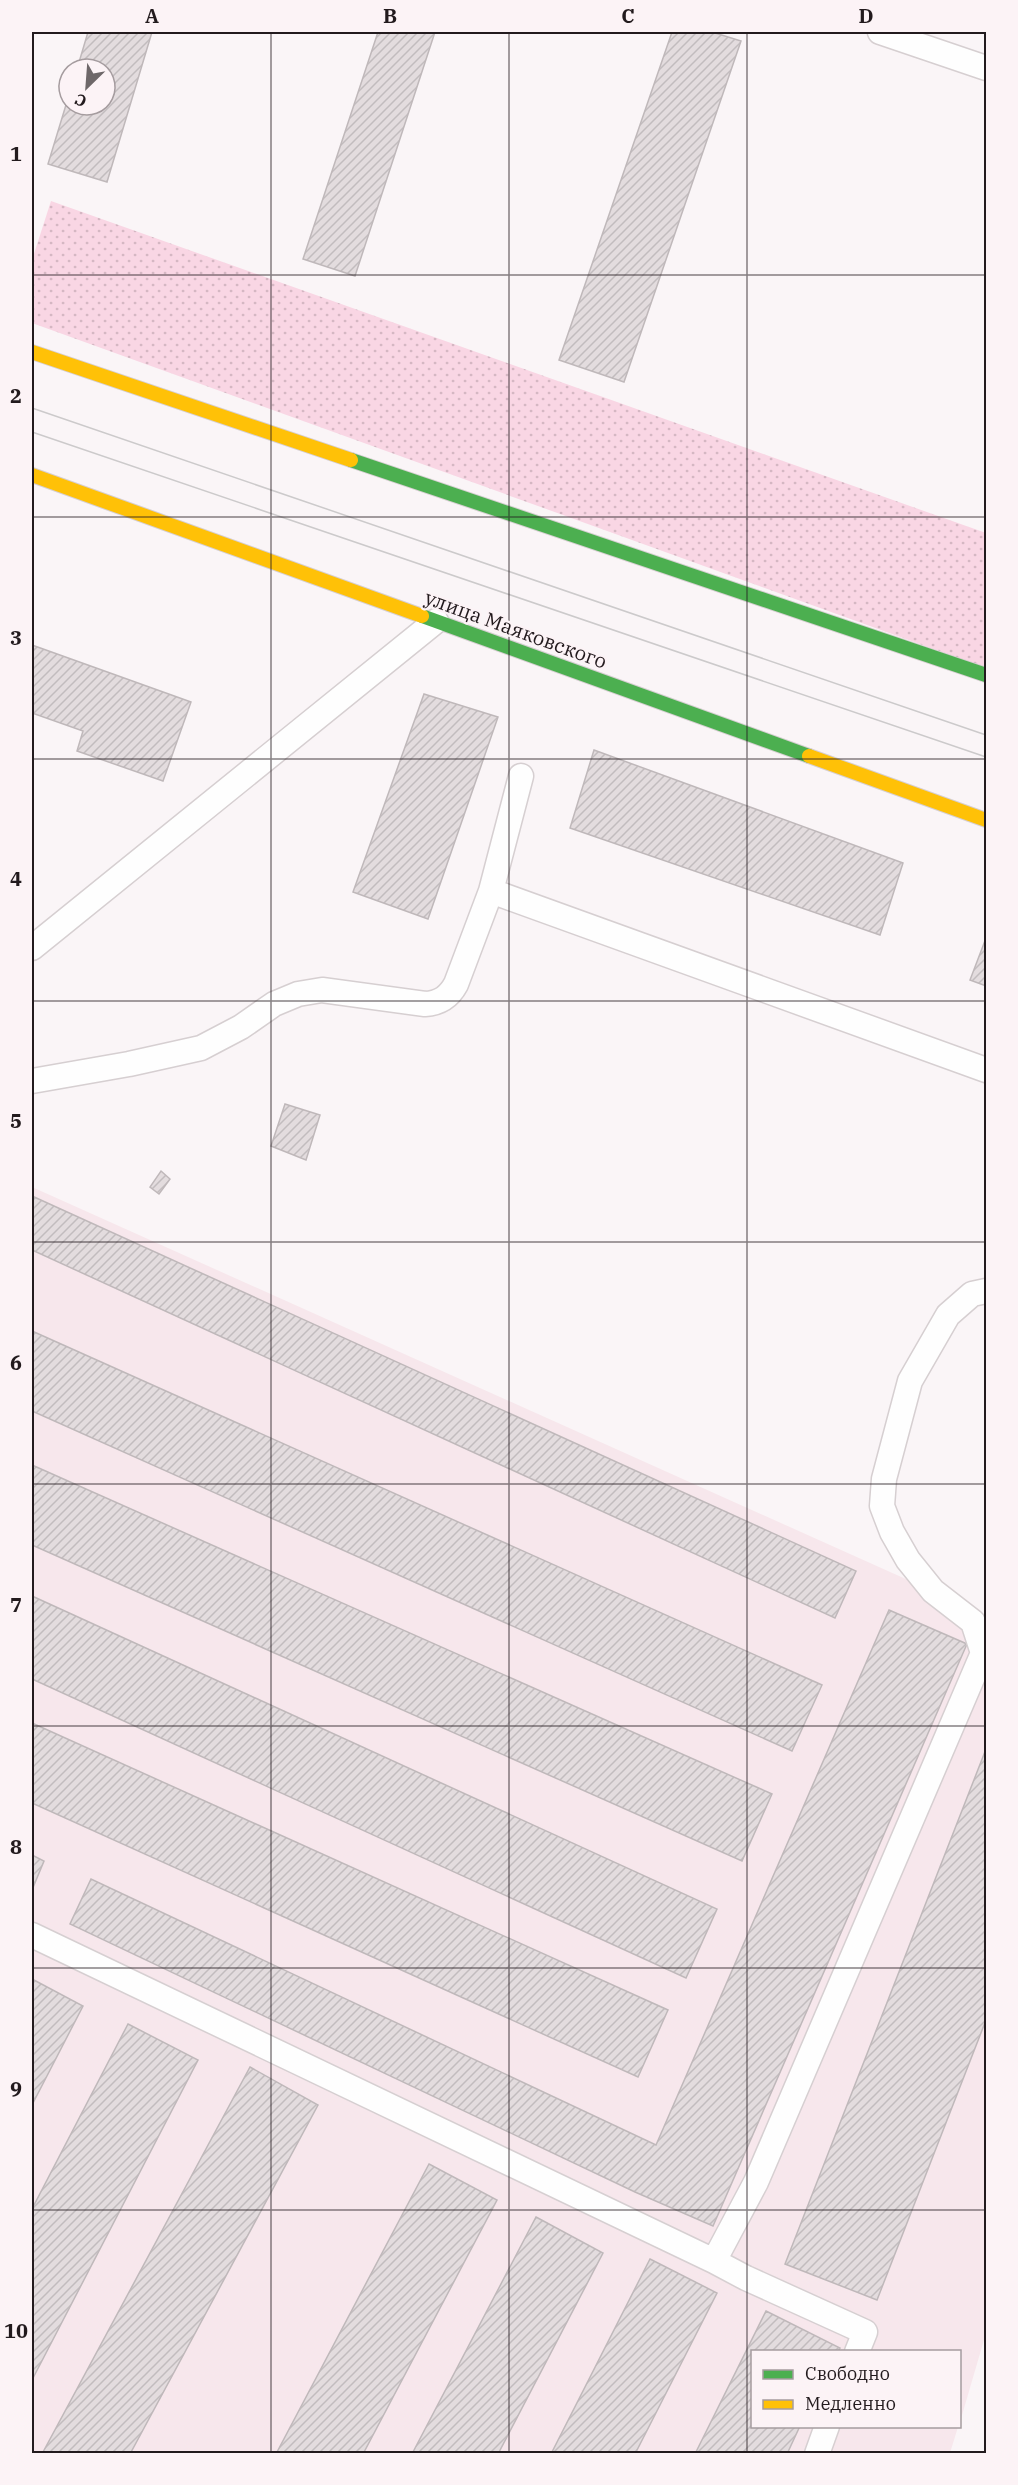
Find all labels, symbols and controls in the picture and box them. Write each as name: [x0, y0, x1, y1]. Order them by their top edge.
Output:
text: A: [145, 2, 159, 29]
text: B: [383, 2, 397, 29]
text: C: [621, 2, 635, 29]
text: D: [858, 2, 874, 29]
north arrow: [57, 57, 117, 117]
text: С: [72, 89, 90, 112]
text: 1: [10, 140, 22, 167]
text: 2: [10, 382, 22, 409]
street label: улица Маяковского: [421, 584, 611, 674]
text: 3: [10, 624, 22, 651]
text: 4: [10, 865, 22, 892]
text: 5: [10, 1107, 22, 1134]
text: 6: [10, 1349, 22, 1376]
text: 7: [10, 1591, 22, 1618]
text: 8: [10, 1833, 22, 1860]
text: 9: [10, 2075, 22, 2102]
text: 10: [4, 2317, 28, 2344]
legend: [751, 2350, 961, 2428]
text: Свободно: [805, 2362, 890, 2385]
text: Медленно: [805, 2392, 896, 2415]

